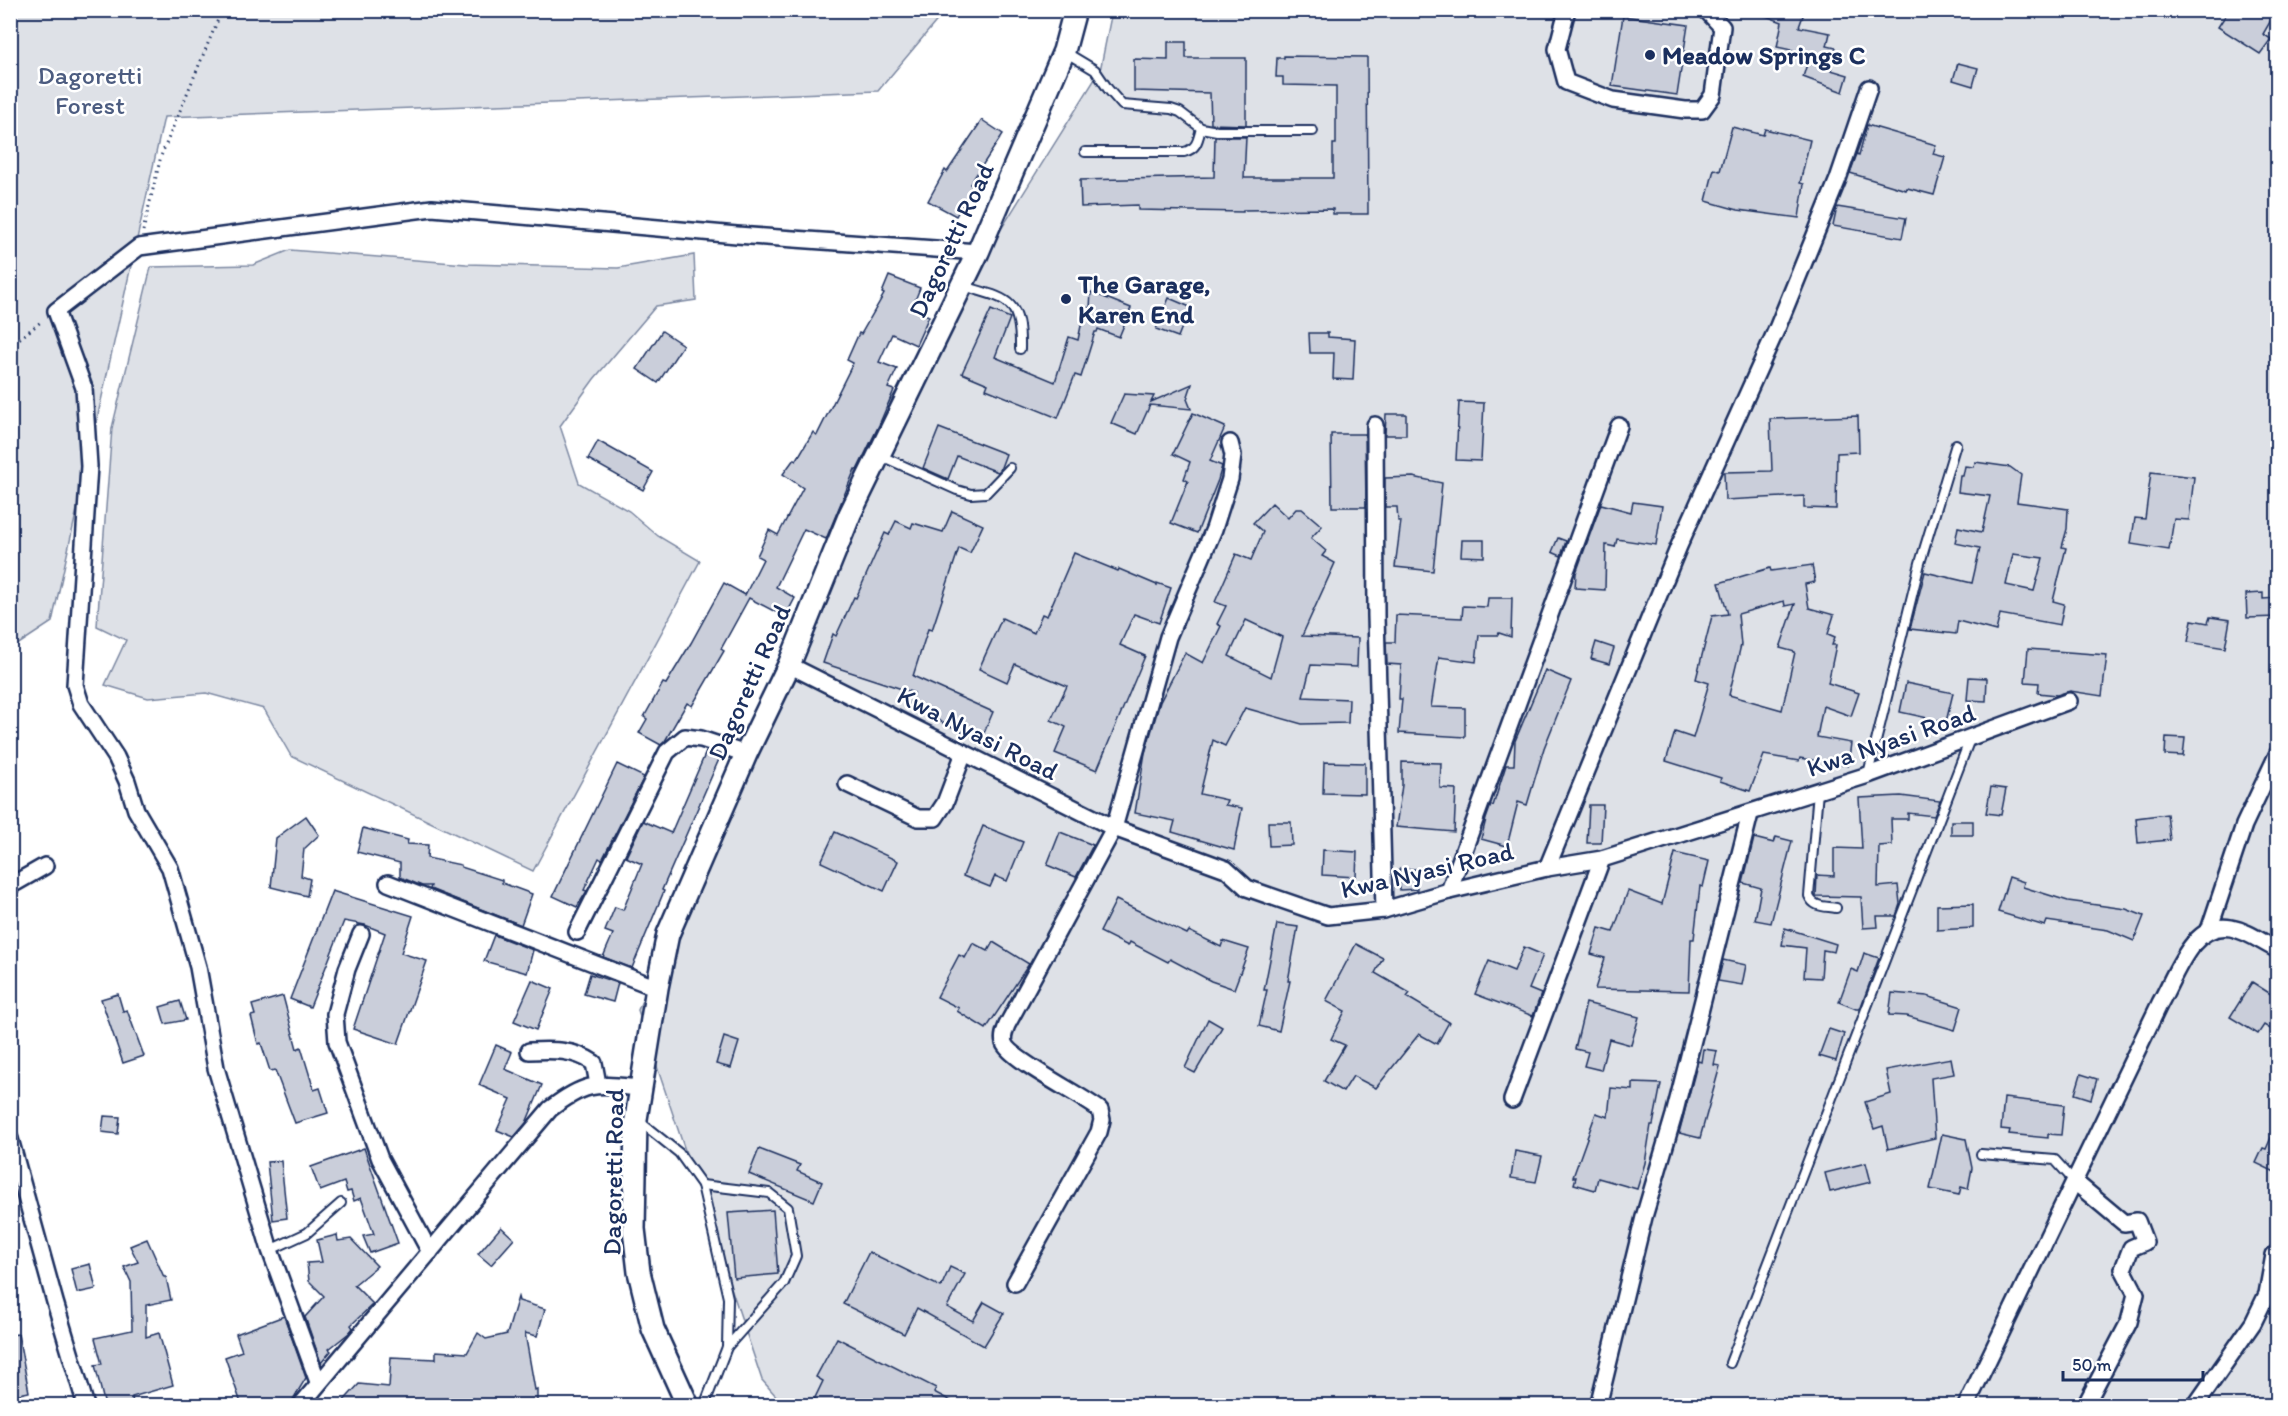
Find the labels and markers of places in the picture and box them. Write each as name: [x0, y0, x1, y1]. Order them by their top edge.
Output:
place label: Meadow Springs C: [1662, 39, 1866, 71]
marker: Meadow Springs C: [1643, 48, 1657, 62]
place label: The Garage, Karen End: [1077, 268, 1211, 330]
marker: The Garage, Karen End: [1059, 292, 1073, 306]

